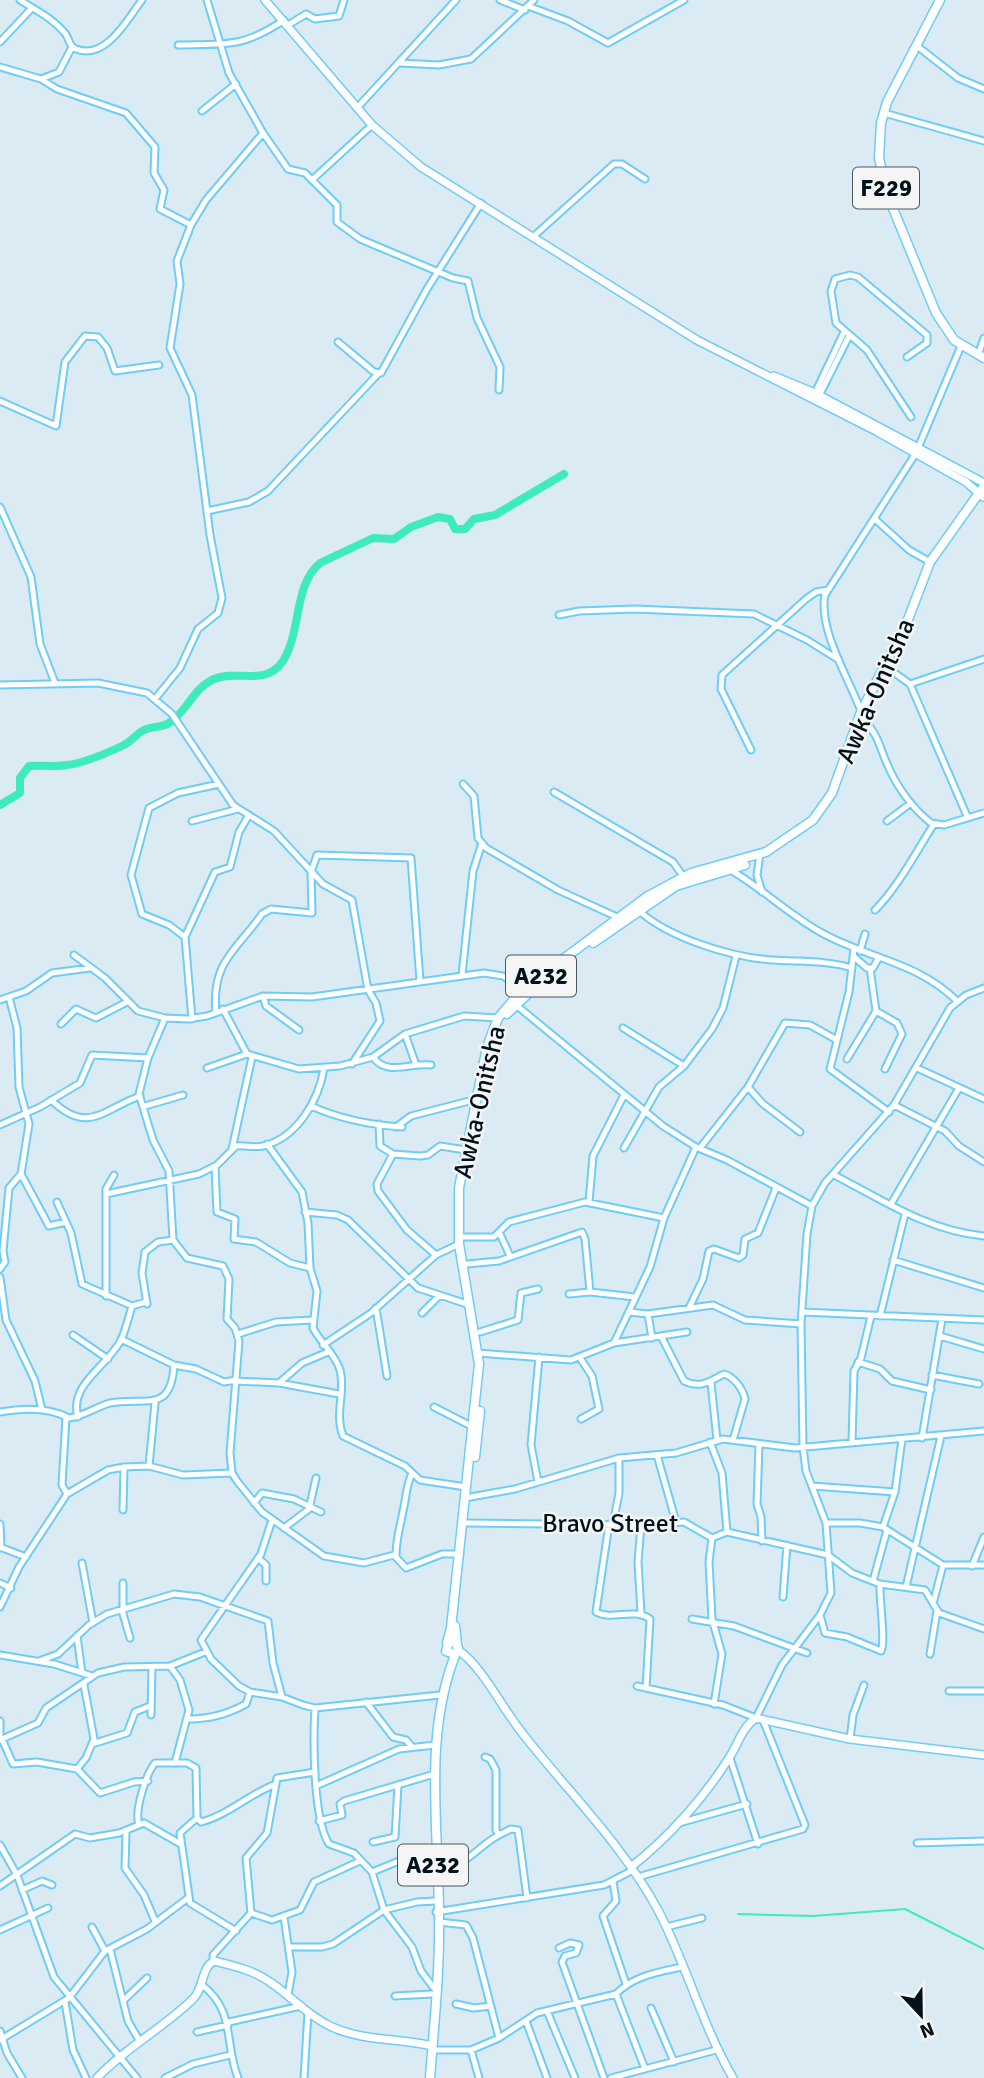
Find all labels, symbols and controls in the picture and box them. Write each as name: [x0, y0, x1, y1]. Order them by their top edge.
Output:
road number: F229: [853, 168, 919, 208]
street label: Awka-Onitsha: [830, 613, 922, 769]
road number: A232: [506, 956, 576, 996]
street label: Awka-Onitsha: [447, 1023, 513, 1181]
street label: Bravo Street: [542, 1508, 678, 1540]
road number: A232: [398, 1844, 468, 1886]
north arrow: [886, 1980, 956, 2050]
text: N: [916, 2016, 938, 2043]

